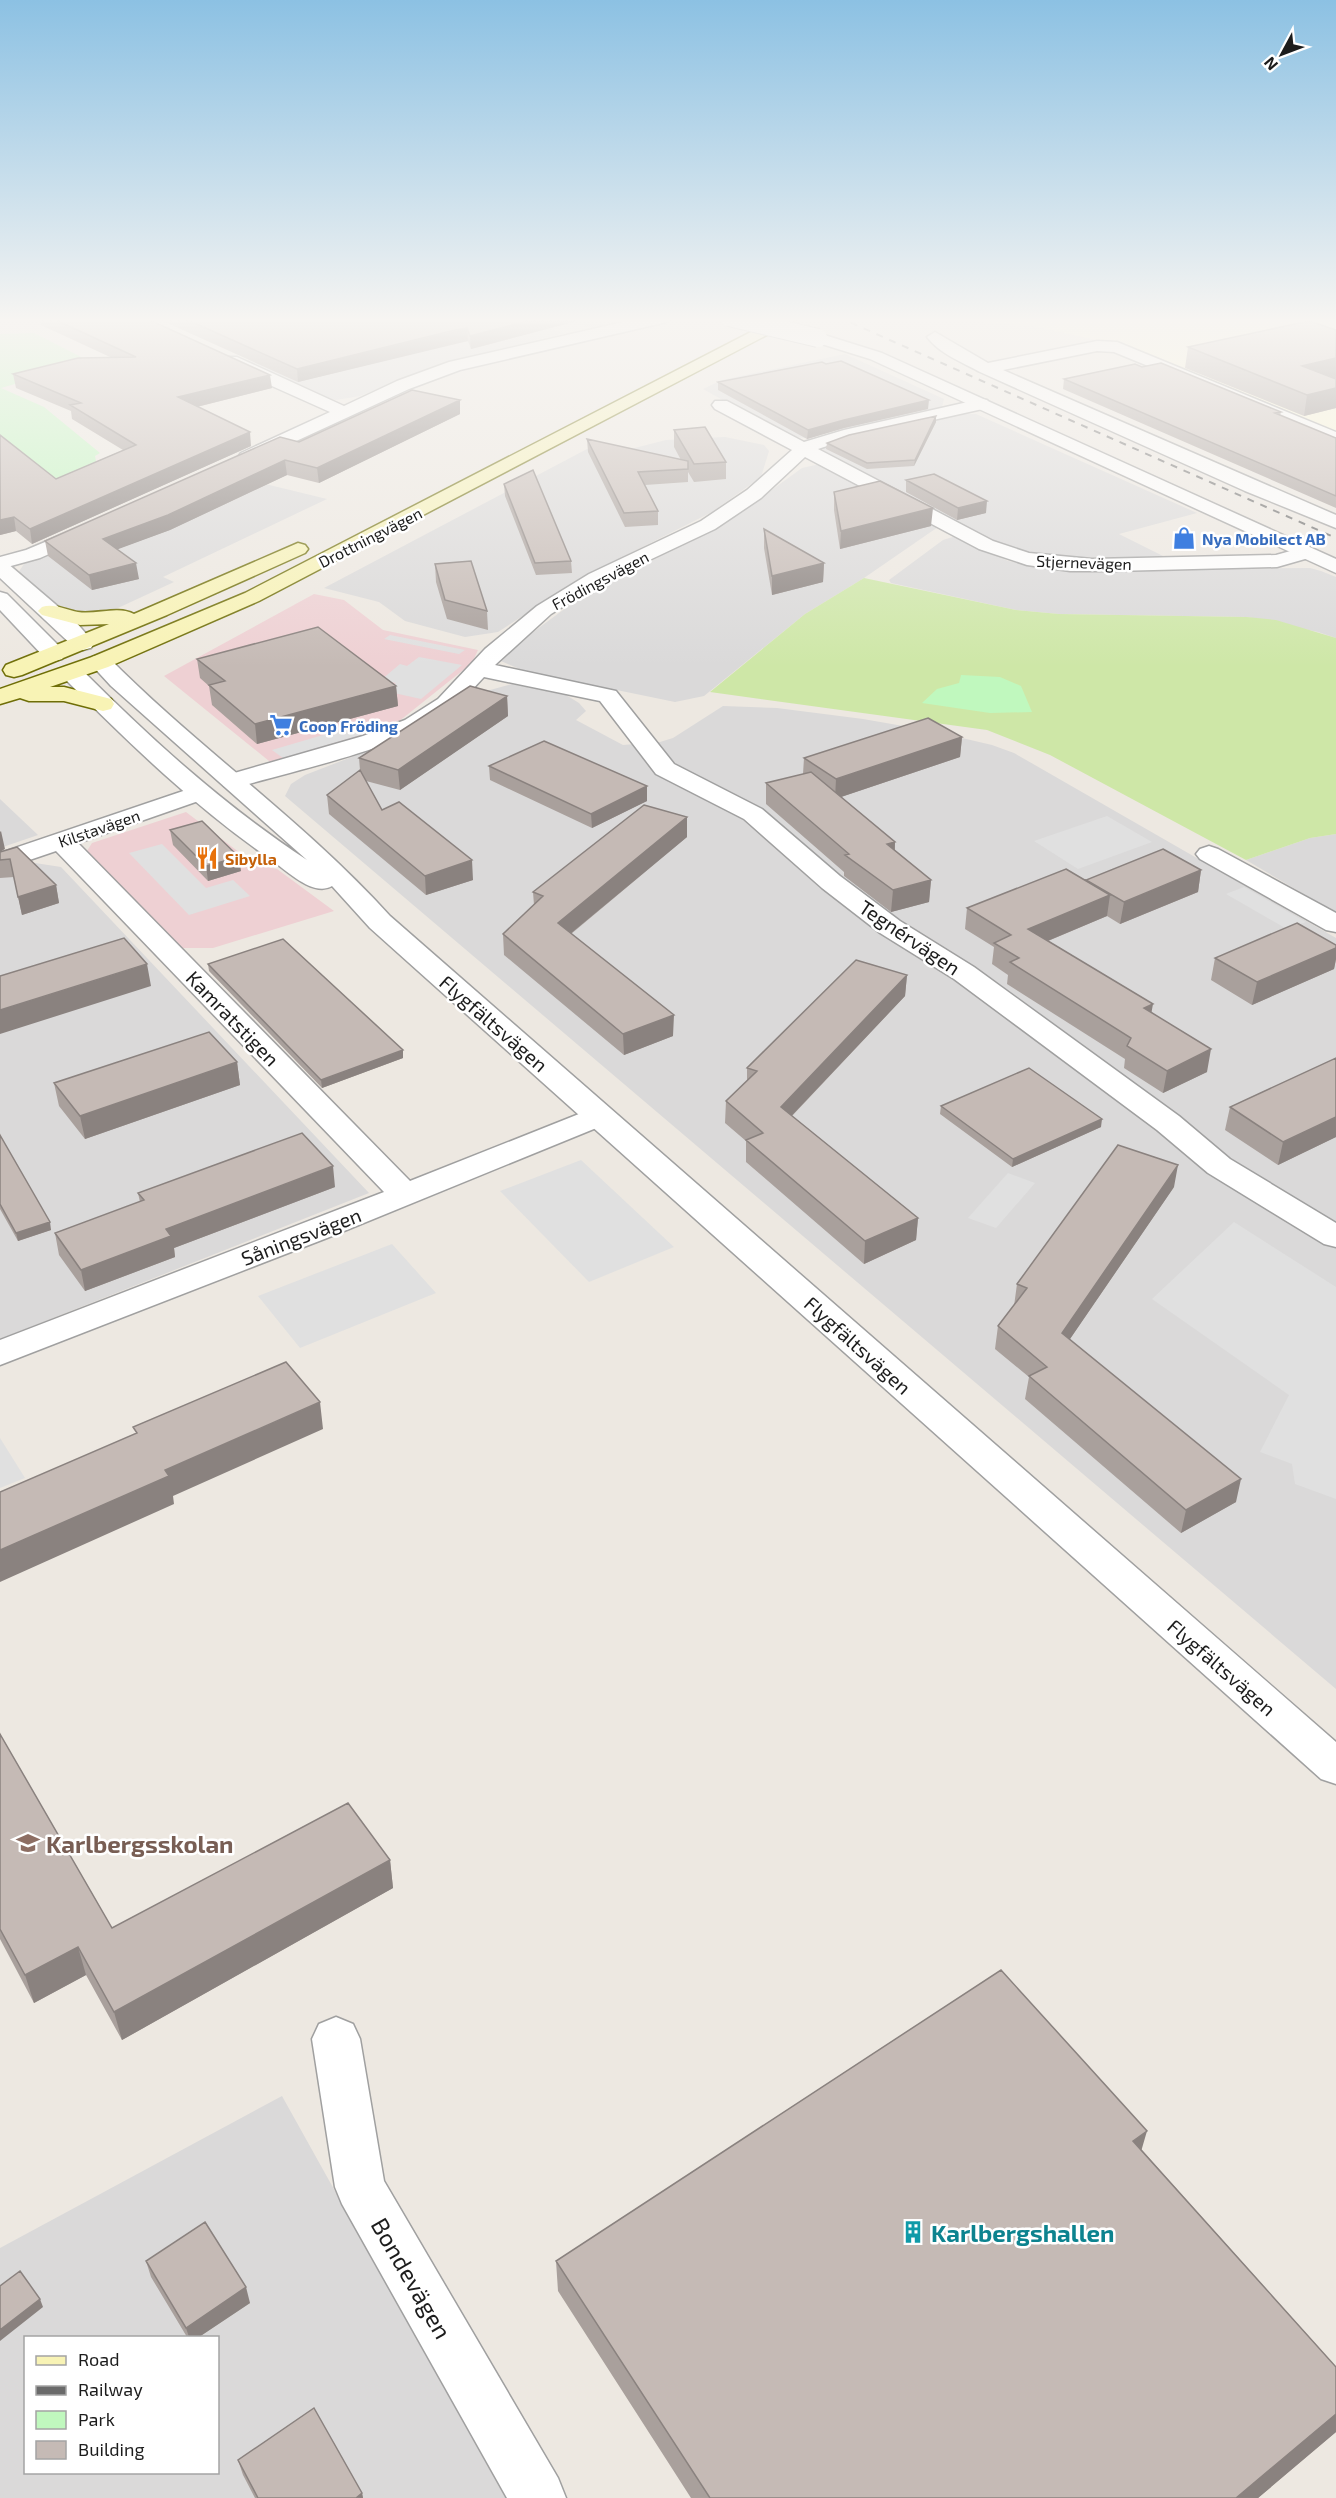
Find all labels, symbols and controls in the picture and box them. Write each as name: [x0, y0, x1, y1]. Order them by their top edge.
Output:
north arrow: [1252, 24, 1312, 84]
text: N: [1259, 54, 1281, 75]
street label: Drottningvägen: [315, 503, 425, 571]
shop icon: Nya Mobilect AB: [1171, 525, 1197, 551]
place label: Nya Mobilect AB: [1202, 529, 1326, 549]
street label: Frödingsvägen: [548, 546, 652, 614]
street label: Stjernevägen: [1036, 551, 1132, 574]
supermarket icon: Coop Fröding: [268, 712, 294, 738]
place label: Coop Fröding: [299, 716, 399, 735]
street label: Kilstavägen: [56, 805, 142, 851]
restaurant icon: Sibylla: [194, 845, 220, 871]
place label: Sibylla: [225, 849, 277, 869]
street label: Tegnérvägen: [855, 894, 965, 980]
street label: Kamratstigen: [182, 965, 284, 1071]
street label: Flygfältsvägen: [435, 970, 553, 1076]
street label: Såningsvägen: [238, 1202, 364, 1270]
street label: Flygfältsvägen: [800, 1291, 916, 1399]
street label: Flygfältsvägen: [1163, 1614, 1281, 1720]
place label: Karlbergsskolan: [46, 1829, 234, 1858]
school or university icon: Karlbergsskolan: [15, 1830, 41, 1856]
street label: Bondevägen: [366, 2212, 458, 2344]
place label: Karlbergshallen: [931, 2218, 1115, 2247]
building icon: Karlbergshallen: [900, 2219, 926, 2245]
legend: [24, 2336, 219, 2474]
text: Road: [78, 2348, 119, 2370]
text: Railway: [78, 2378, 143, 2400]
text: Park: [78, 2408, 115, 2430]
text: Building: [78, 2438, 145, 2460]

